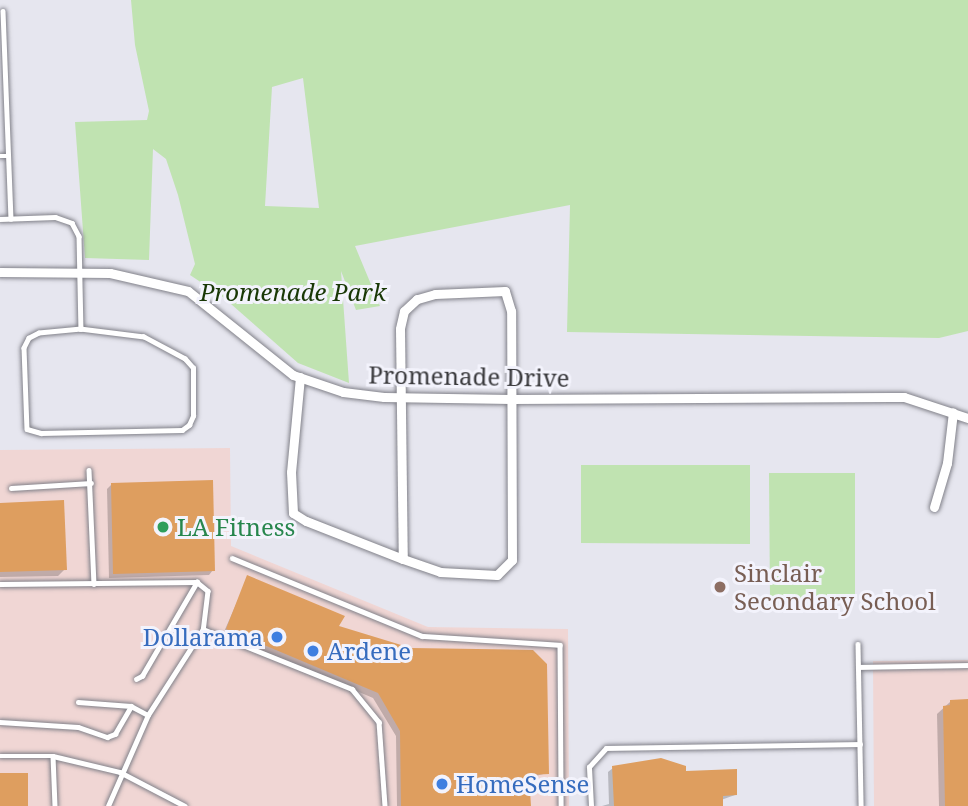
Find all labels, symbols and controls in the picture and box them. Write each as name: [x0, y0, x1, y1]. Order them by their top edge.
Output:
park label: Promenade Park: [200, 278, 386, 306]
street label: Promenade Drive: [368, 360, 570, 392]
place label: LA Fitness: [177, 513, 295, 541]
marker: LA Fitness: [155, 519, 171, 535]
place label: Sinclair Secondary School: [734, 559, 936, 615]
marker: Sinclair Secondary School: [712, 579, 728, 595]
place label: Dollarama: [143, 623, 263, 651]
marker: Dollarama: [269, 629, 285, 645]
place label: Ardene: [327, 637, 411, 665]
marker: Ardene: [305, 643, 321, 659]
place label: HomeSense: [456, 770, 589, 798]
marker: HomeSense: [434, 776, 450, 792]

